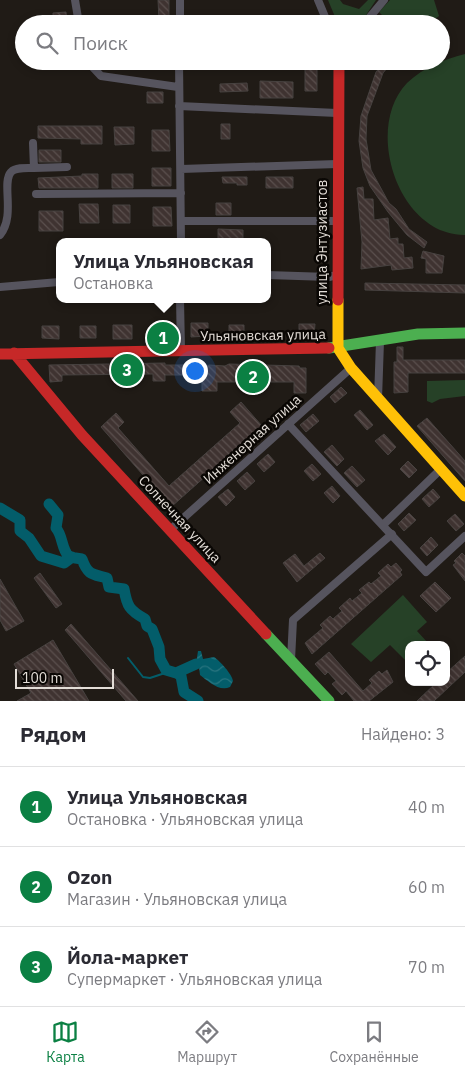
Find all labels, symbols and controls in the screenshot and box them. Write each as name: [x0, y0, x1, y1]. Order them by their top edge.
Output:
search box: [15, 15, 450, 70]
icon: search: [33, 29, 61, 57]
text: Поиск: [73, 31, 128, 55]
street label: улица Энтузиастов: [313, 180, 331, 304]
popup: [56, 238, 271, 303]
text: Улица Ульяновская: [73, 249, 254, 273]
text: Остановка: [73, 273, 153, 293]
pin: 1: [147, 319, 179, 357]
street label: Ульяновская улица: [200, 325, 327, 345]
pin: 3: [111, 351, 143, 389]
your location: [182, 358, 208, 384]
pin: 2: [237, 358, 269, 396]
street label: Инженерная улица: [199, 390, 305, 488]
street label: Солнечная улица: [135, 471, 226, 567]
map controls: [405, 641, 450, 686]
button: locate: [405, 641, 450, 686]
scale bar: [15, 666, 114, 689]
text: 100 m: [22, 669, 63, 687]
text: Рядом: [20, 720, 87, 748]
text: Найдено: 3: [361, 724, 445, 744]
text: Улица Ульяновская: [67, 785, 248, 809]
text: 1: [31, 797, 41, 817]
text: 40 m: [408, 797, 445, 817]
text: Остановка · Ульяновская улица: [67, 809, 303, 829]
text: Ozon: [67, 865, 112, 889]
text: 2: [31, 877, 41, 897]
text: 60 m: [408, 877, 445, 897]
text: Магазин · Ульяновская улица: [67, 889, 287, 909]
text: Йола-маркет: [67, 945, 188, 969]
text: 3: [31, 957, 41, 977]
text: 70 m: [408, 957, 445, 977]
text: Супермаркет · Ульяновская улица: [67, 969, 322, 989]
tab: Карта: [46, 1018, 85, 1066]
tab: Маршрут: [177, 1018, 237, 1066]
tab: Сохранённые: [330, 1018, 419, 1066]

